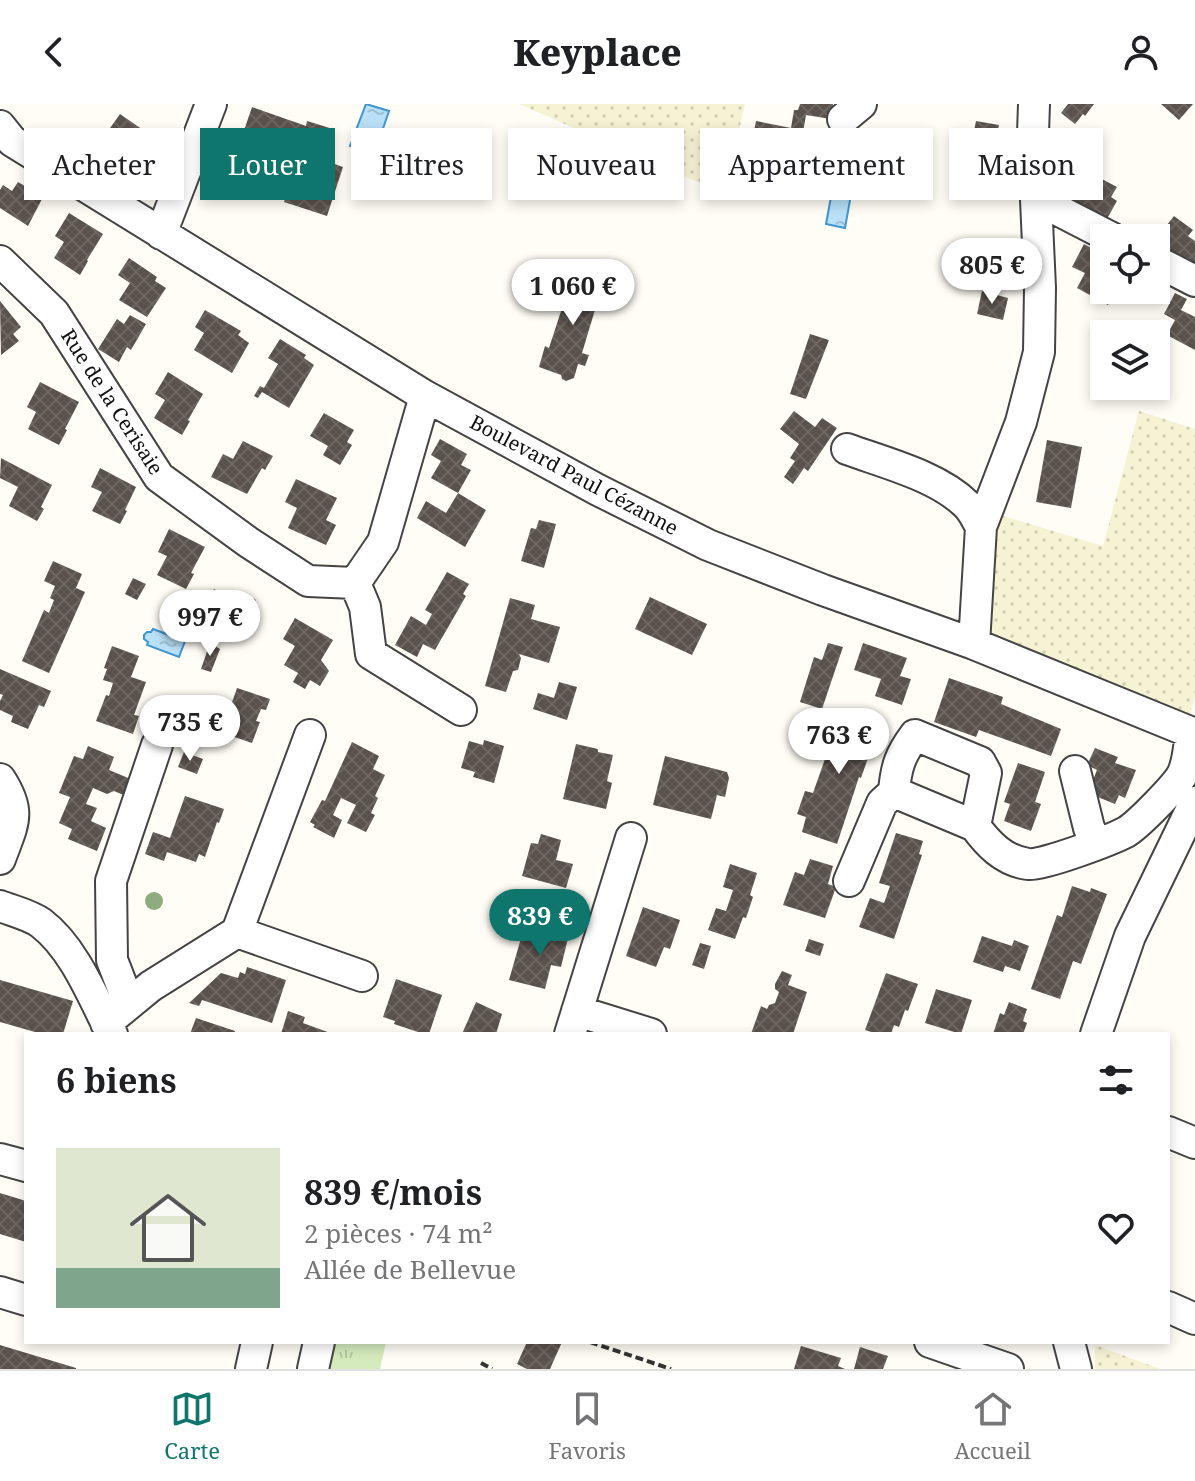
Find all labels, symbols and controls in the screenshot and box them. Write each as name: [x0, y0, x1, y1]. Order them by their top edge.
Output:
text: Keyplace: [513, 28, 682, 77]
icon: back: [32, 30, 76, 74]
icon: person: [1119, 30, 1163, 74]
chip: Acheter: [24, 128, 184, 200]
chip: Louer: [200, 128, 335, 200]
chip: Filtres: [351, 128, 492, 200]
chip: Nouveau: [508, 128, 684, 200]
chip: Appartement: [700, 128, 933, 200]
chip: Maison: [949, 128, 1103, 200]
map controls: [1090, 224, 1170, 400]
button: locate: [1090, 224, 1170, 304]
pin: 805 €: [936, 238, 1048, 306]
text: 805 €: [959, 246, 1025, 282]
pin: 1 060 €: [499, 259, 647, 327]
text: 1 060 €: [530, 267, 616, 303]
button: layers: [1090, 320, 1170, 400]
street label: Rue de la Cerisaie: [55, 324, 170, 480]
street label: Boulevard Paul Cézanne: [465, 408, 683, 541]
pin: 997 €: [154, 590, 266, 658]
text: 997 €: [177, 598, 243, 634]
pin: 735 €: [134, 695, 246, 763]
text: 735 €: [157, 703, 223, 739]
pin: 763 €: [783, 708, 895, 776]
text: 763 €: [806, 716, 872, 752]
pin: 839 €: [484, 889, 596, 957]
text: 839 €: [507, 897, 573, 933]
text: 6 biens: [56, 1057, 177, 1103]
icon: filters: [1094, 1058, 1138, 1102]
text: 839 €/mois: [304, 1169, 482, 1215]
icon: home: [120, 1180, 216, 1276]
icon: heart: [1094, 1206, 1138, 1250]
text: 2 pièces · 74 m²: [304, 1215, 493, 1251]
text: Allée de Bellevue: [304, 1251, 516, 1287]
tab: Carte: [164, 1387, 220, 1465]
tab: Favoris: [549, 1387, 626, 1465]
tab: Accueil: [954, 1387, 1031, 1465]

